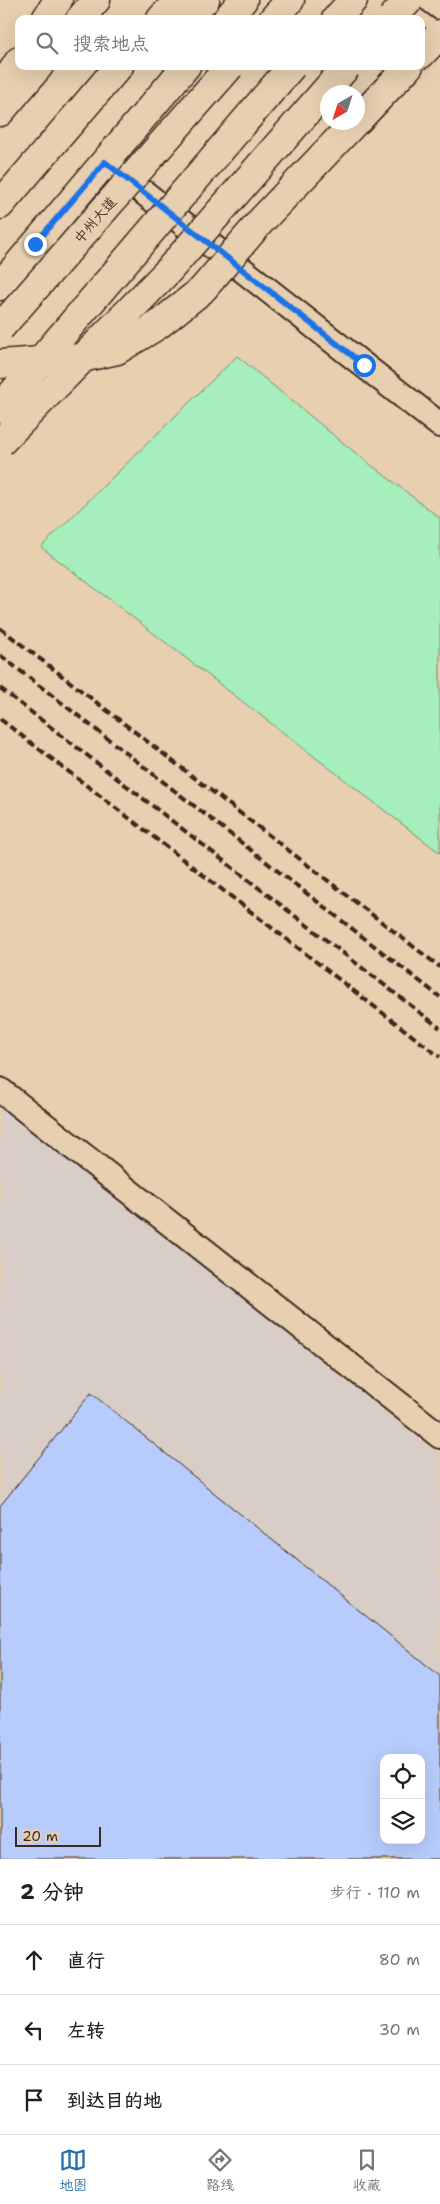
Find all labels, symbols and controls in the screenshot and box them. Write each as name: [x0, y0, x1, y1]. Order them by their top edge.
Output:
search box: [15, 15, 425, 70]
icon: search: [33, 29, 61, 57]
text: 搜索地点: [73, 31, 149, 56]
north arrow: [320, 85, 365, 130]
street label: 中州大道: [70, 193, 120, 247]
route end: [24, 233, 47, 256]
route start: [353, 354, 376, 377]
map controls: [380, 1754, 425, 1844]
button: locate: [380, 1754, 425, 1799]
button: layers: [380, 1799, 425, 1844]
scale bar: [15, 1824, 101, 1847]
text: 20 m: [22, 1827, 58, 1845]
text: 2 分钟: [20, 1878, 84, 1906]
text: 步行 · 110 m: [330, 1882, 420, 1903]
icon: ahead: [20, 1946, 48, 1974]
text: 直行: [67, 1948, 105, 1973]
text: 80 m: [379, 1949, 420, 1970]
icon: left: [20, 2016, 48, 2044]
text: 左转: [67, 2018, 105, 2043]
text: 30 m: [379, 2019, 420, 2040]
icon: arrive: [20, 2086, 48, 2114]
text: 到达目的地: [67, 2088, 162, 2113]
tab: 地图: [59, 2146, 87, 2194]
tab: 路线: [206, 2146, 234, 2194]
tab: 收藏: [353, 2146, 381, 2194]

